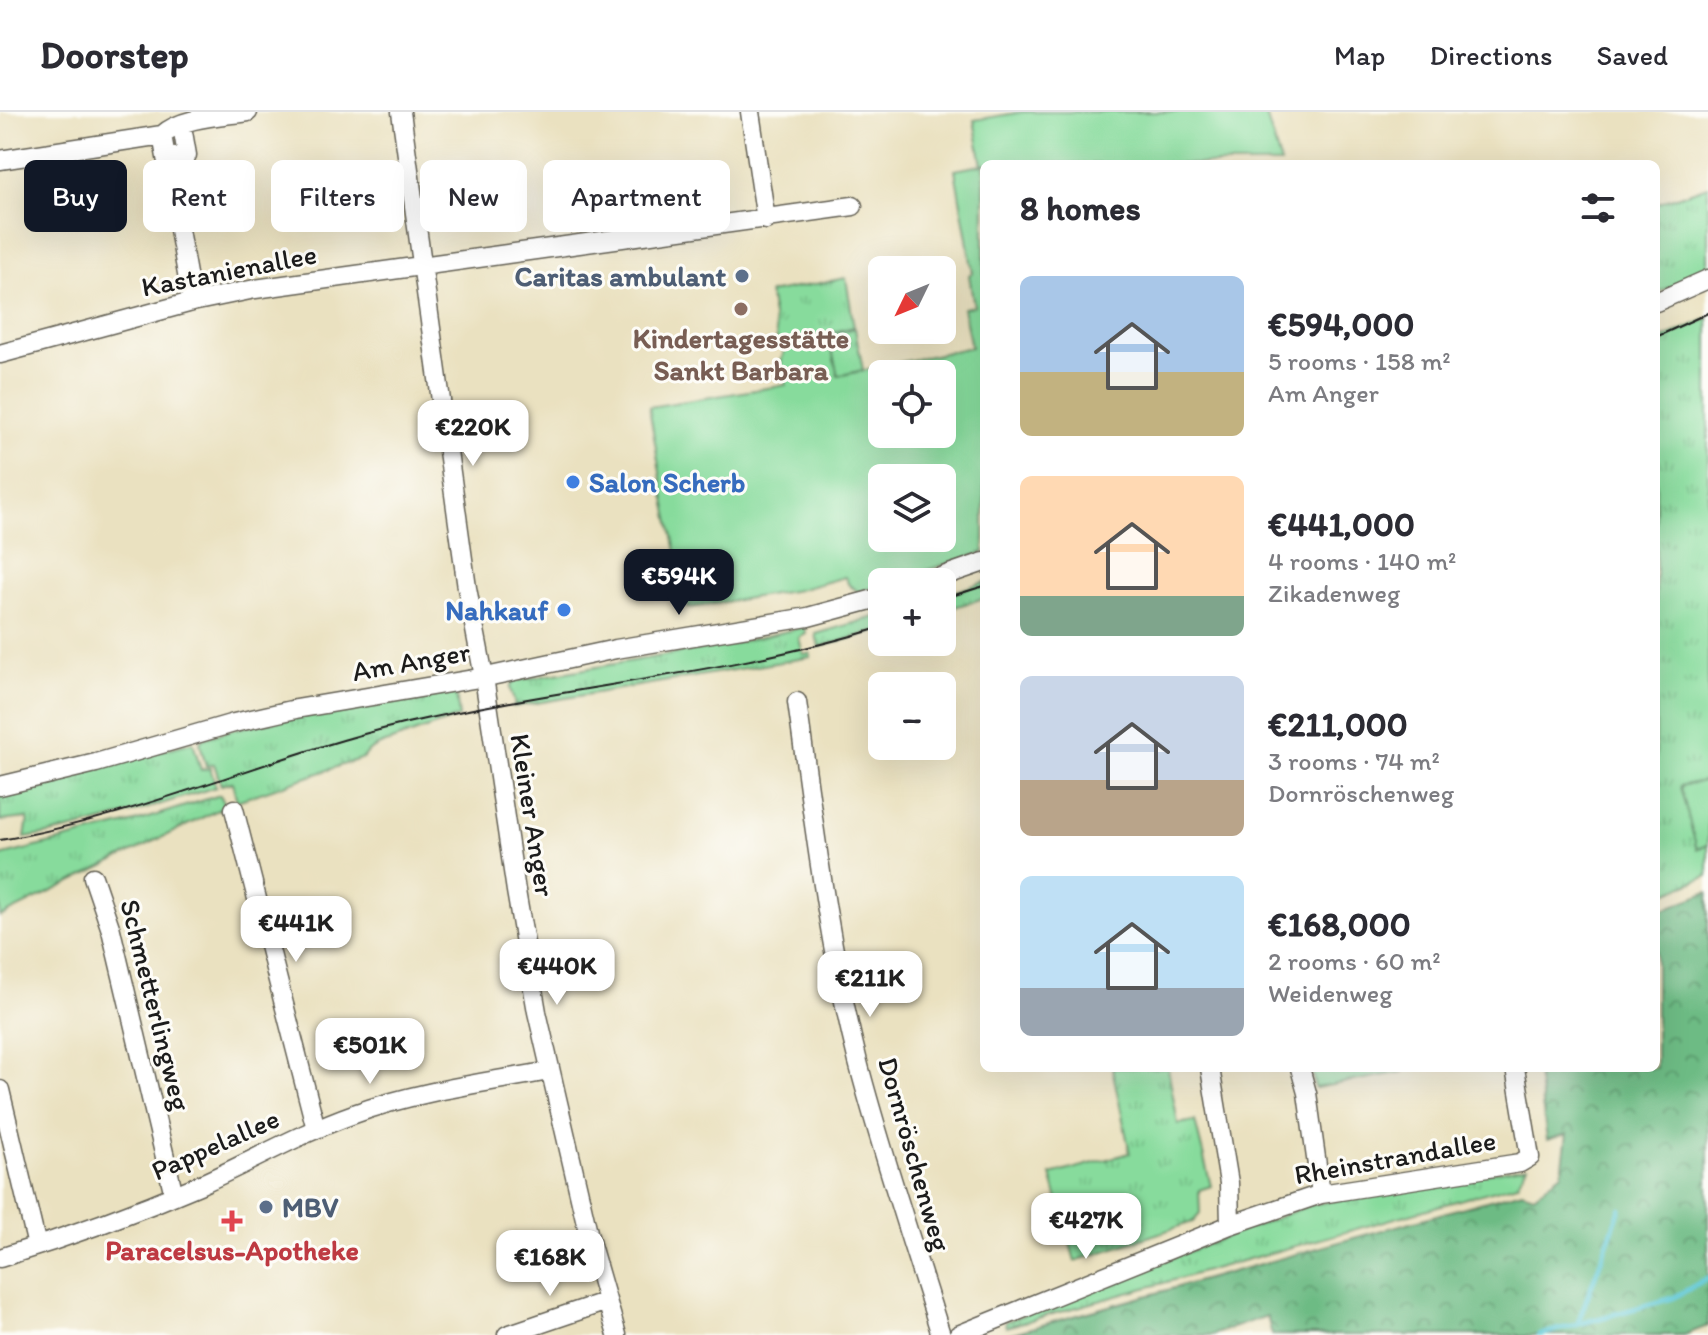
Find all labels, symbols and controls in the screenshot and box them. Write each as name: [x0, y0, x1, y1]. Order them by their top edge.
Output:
text: Doorstep: [40, 32, 189, 78]
text: Map: [1334, 38, 1385, 72]
text: Directions: [1429, 38, 1553, 72]
text: Saved: [1597, 38, 1668, 72]
chip: Buy: [24, 160, 127, 232]
chip: Rent: [143, 160, 255, 232]
chip: Filters: [271, 160, 404, 232]
chip: New: [420, 160, 527, 232]
chip: Apartment: [543, 160, 730, 232]
icon: filters: [1576, 186, 1620, 230]
text: 8 homes: [1020, 188, 1141, 229]
street label: Kastanienallee: [138, 236, 320, 304]
north arrow: [868, 256, 956, 344]
map controls: [868, 256, 956, 760]
place label: Caritas ambulant: [514, 259, 727, 293]
marker: Caritas ambulant: [733, 267, 751, 285]
marker: Kindertagesstätte Sankt Barbara: [732, 300, 750, 318]
text: €594,000: [1268, 304, 1414, 345]
icon: home: [1084, 308, 1180, 404]
place label: Kindertagesstätte Sankt Barbara: [633, 321, 849, 387]
text: 5 rooms · 158 m²: [1268, 345, 1451, 377]
button: locate: [868, 360, 956, 448]
text: Am Anger: [1268, 377, 1379, 409]
pin: €220K: [417, 400, 529, 468]
text: €220K: [436, 410, 510, 442]
button: layers: [868, 464, 956, 552]
place label: Salon Scherb: [589, 465, 745, 499]
marker: Salon Scherb: [564, 473, 582, 491]
text: €441,000: [1268, 504, 1415, 545]
icon: home: [1084, 508, 1180, 604]
text: 4 rooms · 140 m²: [1268, 545, 1456, 577]
pin: €594K: [623, 549, 735, 617]
text: €594K: [642, 559, 716, 591]
button: +: [868, 568, 956, 656]
text: Zikadenweg: [1268, 577, 1400, 609]
place label: Nahkauf: [445, 593, 549, 627]
marker: Nahkauf: [555, 601, 573, 619]
street label: Am Anger: [349, 634, 473, 688]
button: −: [868, 672, 956, 760]
text: €211,000: [1268, 704, 1408, 745]
icon: home: [1084, 708, 1180, 804]
street label: Kleiner Anger: [503, 731, 563, 899]
text: 3 rooms · 74 m²: [1268, 745, 1440, 777]
text: Dornröschenweg: [1268, 777, 1454, 809]
street label: Schmetterlingweg: [113, 896, 199, 1115]
pin: €441K: [240, 896, 352, 964]
text: €168,000: [1268, 904, 1411, 945]
text: €441K: [259, 906, 333, 938]
icon: home: [1084, 908, 1180, 1004]
pin: €440K: [501, 939, 613, 1007]
text: 2 rooms · 60 m²: [1268, 945, 1441, 977]
text: €440K: [518, 949, 596, 981]
pin: €211K: [814, 951, 926, 1019]
text: €211K: [835, 961, 905, 993]
text: Weidenweg: [1268, 977, 1393, 1009]
pin: €501K: [314, 1018, 426, 1086]
text: €501K: [333, 1028, 407, 1060]
street label: Dornröschenweg: [871, 1053, 959, 1256]
street label: Pappelallee: [146, 1101, 284, 1187]
street label: Rheinstrandallee: [1291, 1123, 1499, 1191]
place label: MBV: [282, 1190, 339, 1224]
pin: €427K: [1030, 1193, 1142, 1261]
marker: MBV: [257, 1198, 275, 1216]
text: €427K: [1049, 1203, 1123, 1235]
marker: Paracelsus-Apotheke: [223, 1212, 241, 1230]
pin: €168K: [494, 1230, 606, 1298]
place label: Paracelsus-Apotheke: [105, 1233, 359, 1267]
text: €168K: [514, 1240, 586, 1272]

